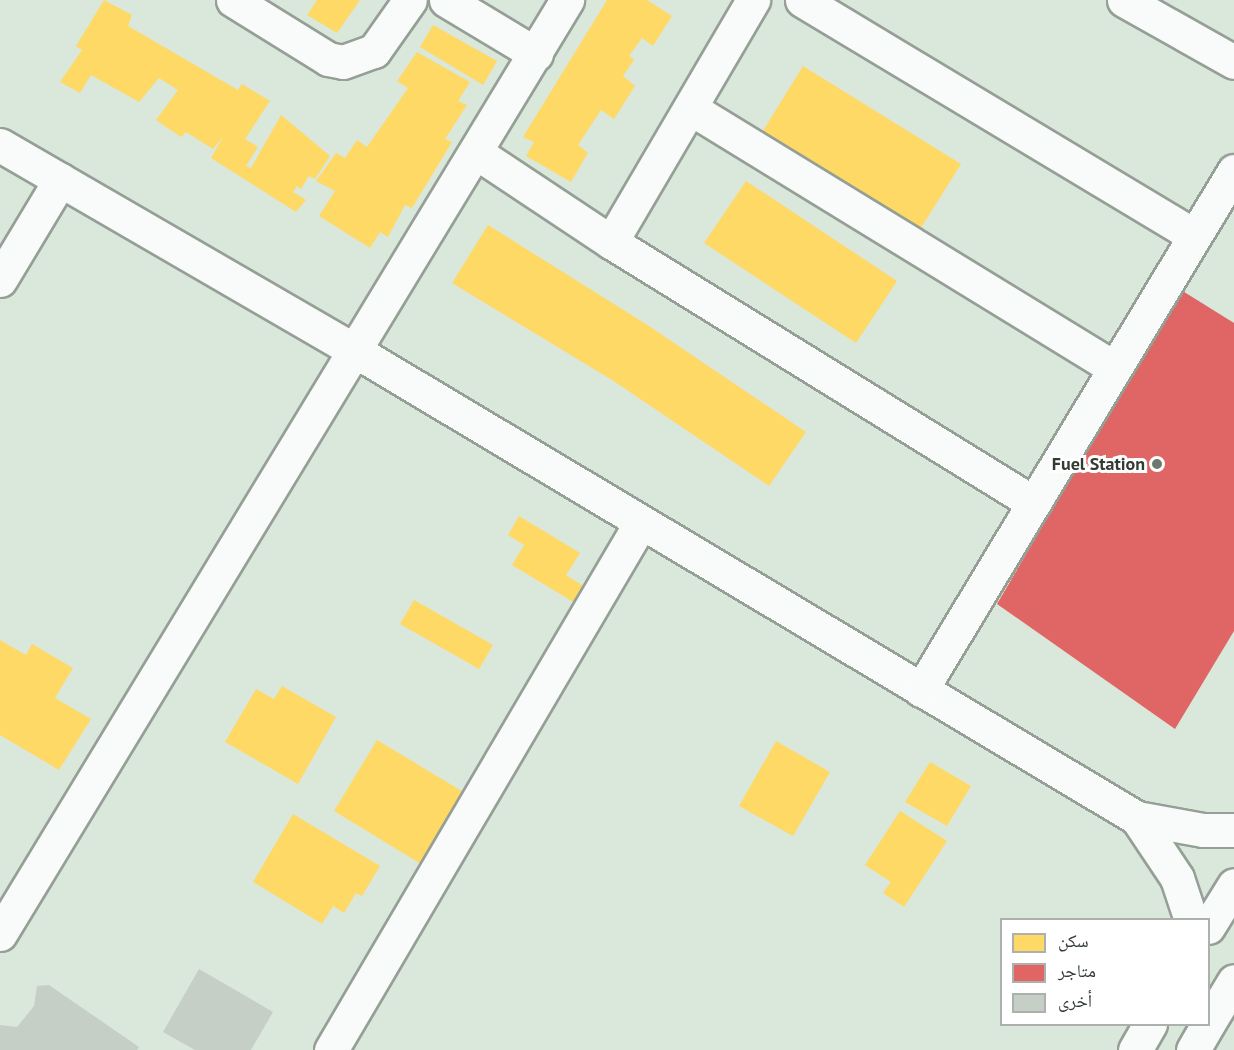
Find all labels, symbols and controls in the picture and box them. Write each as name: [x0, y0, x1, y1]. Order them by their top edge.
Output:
place label: Fuel Station: [1052, 453, 1145, 475]
marker: Fuel Station: [1150, 457, 1164, 471]
legend: [1000, 918, 1210, 1026]
text: سكن: [1058, 929, 1089, 952]
text: متاجر: [1058, 959, 1096, 982]
text: أخرى: [1058, 989, 1092, 1012]

